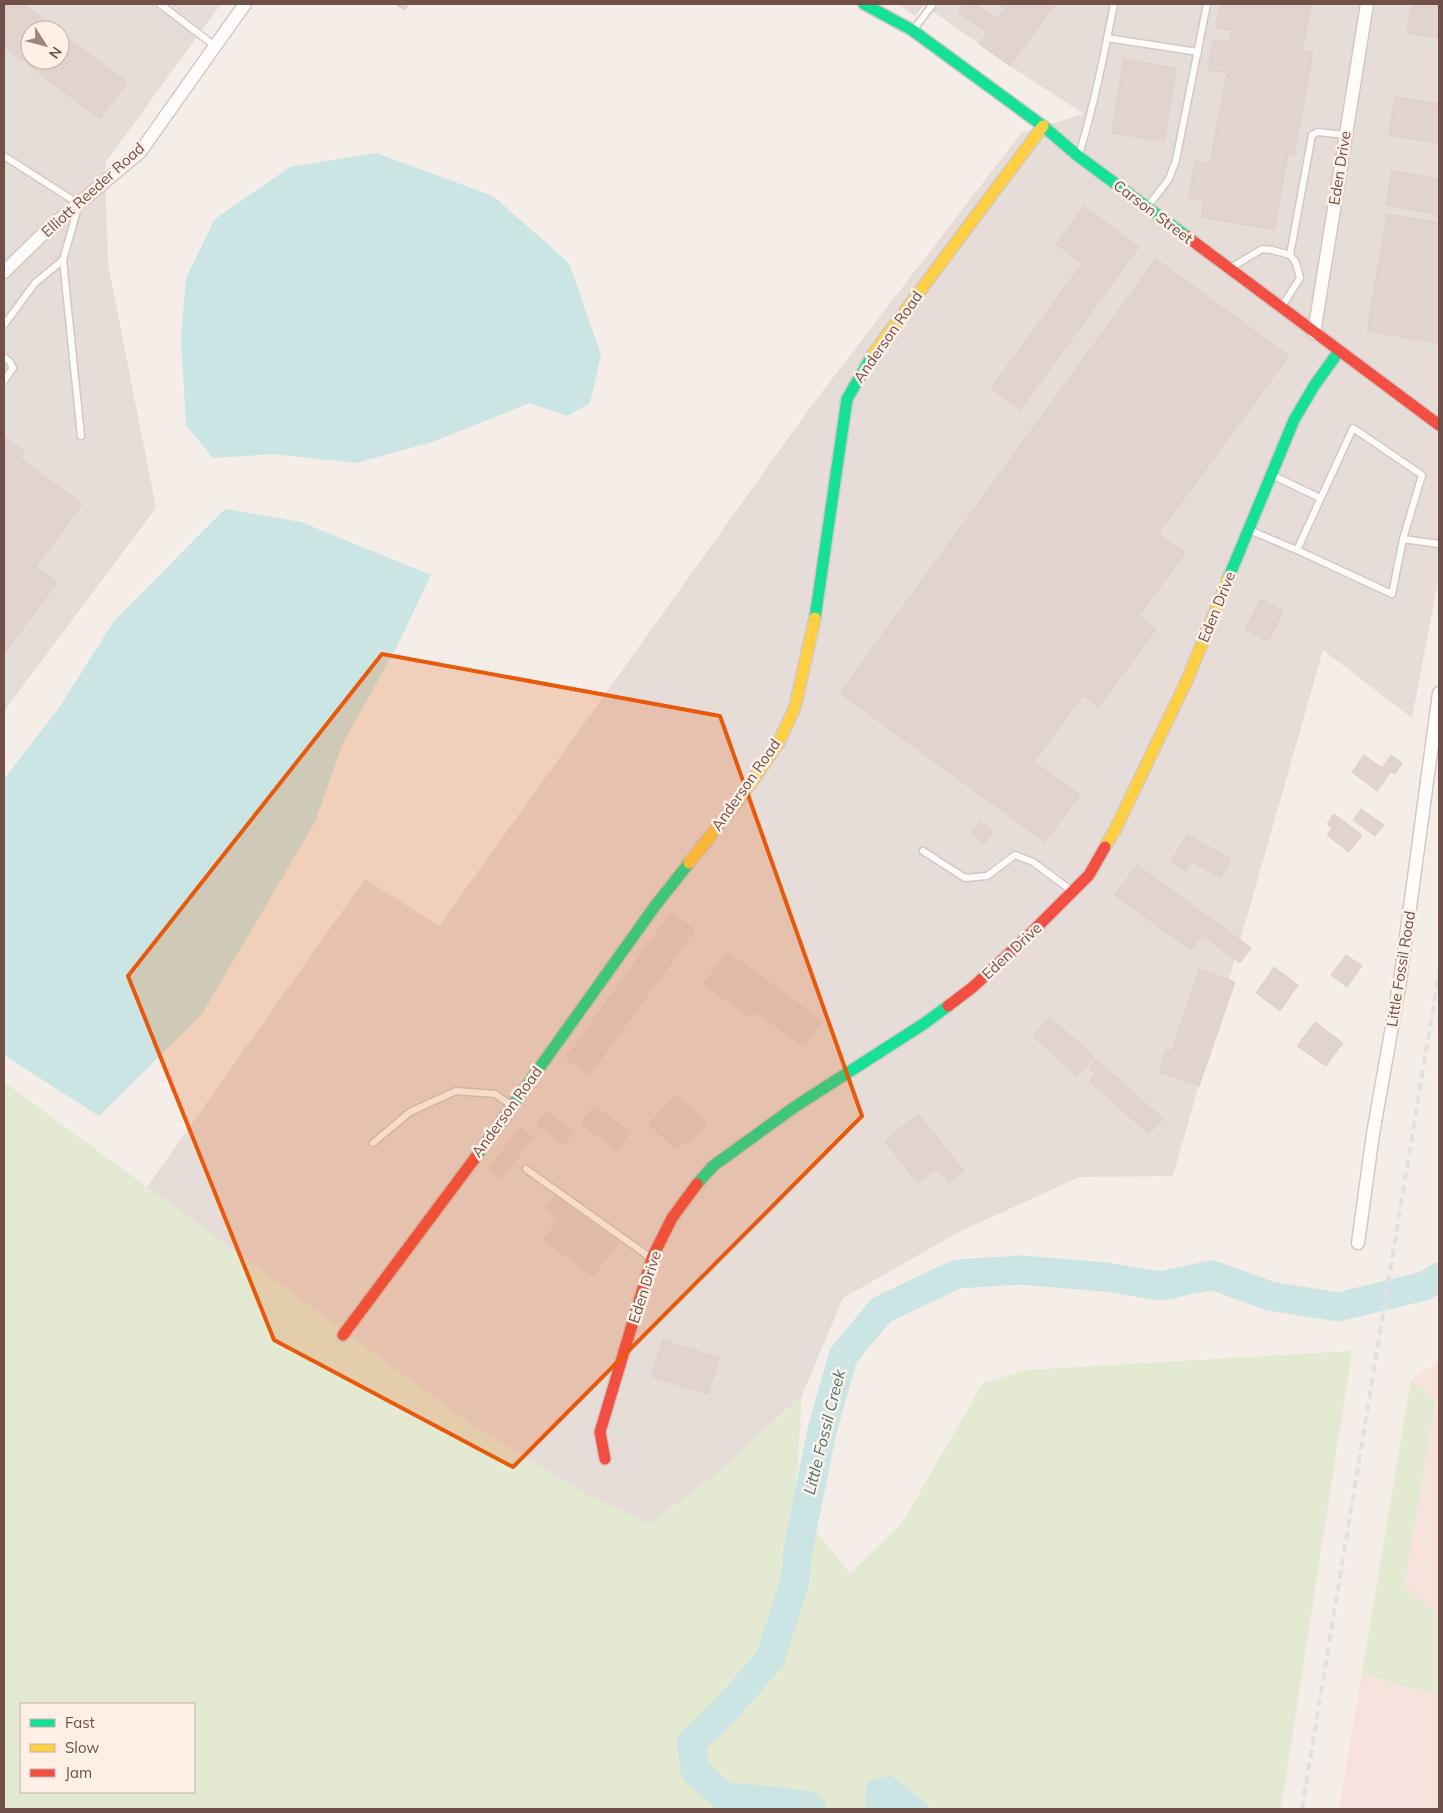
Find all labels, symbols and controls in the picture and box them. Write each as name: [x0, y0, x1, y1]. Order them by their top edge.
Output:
north arrow: [20, 20, 70, 70]
text: N: [45, 43, 66, 62]
street label: Eden Drive: [1324, 129, 1355, 206]
street label: Elliott Reeder Road: [37, 138, 148, 241]
street label: Carson Street: [1110, 176, 1197, 248]
street label: Anderson Road: [849, 287, 926, 386]
street label: Eden Drive: [1194, 569, 1239, 645]
street label: Anderson Road: [707, 735, 784, 834]
street label: Little Fossil Road: [1382, 910, 1419, 1028]
street label: Eden Drive: [978, 918, 1046, 983]
street label: Anderson Road: [467, 1062, 546, 1161]
street label: Eden Drive: [624, 1248, 665, 1325]
water label: Little Fossil Creek: [799, 1367, 849, 1497]
legend: [20, 1703, 195, 1793]
text: Fast: [65, 1713, 95, 1732]
text: Slow: [65, 1738, 99, 1757]
text: Jam: [65, 1763, 92, 1782]

